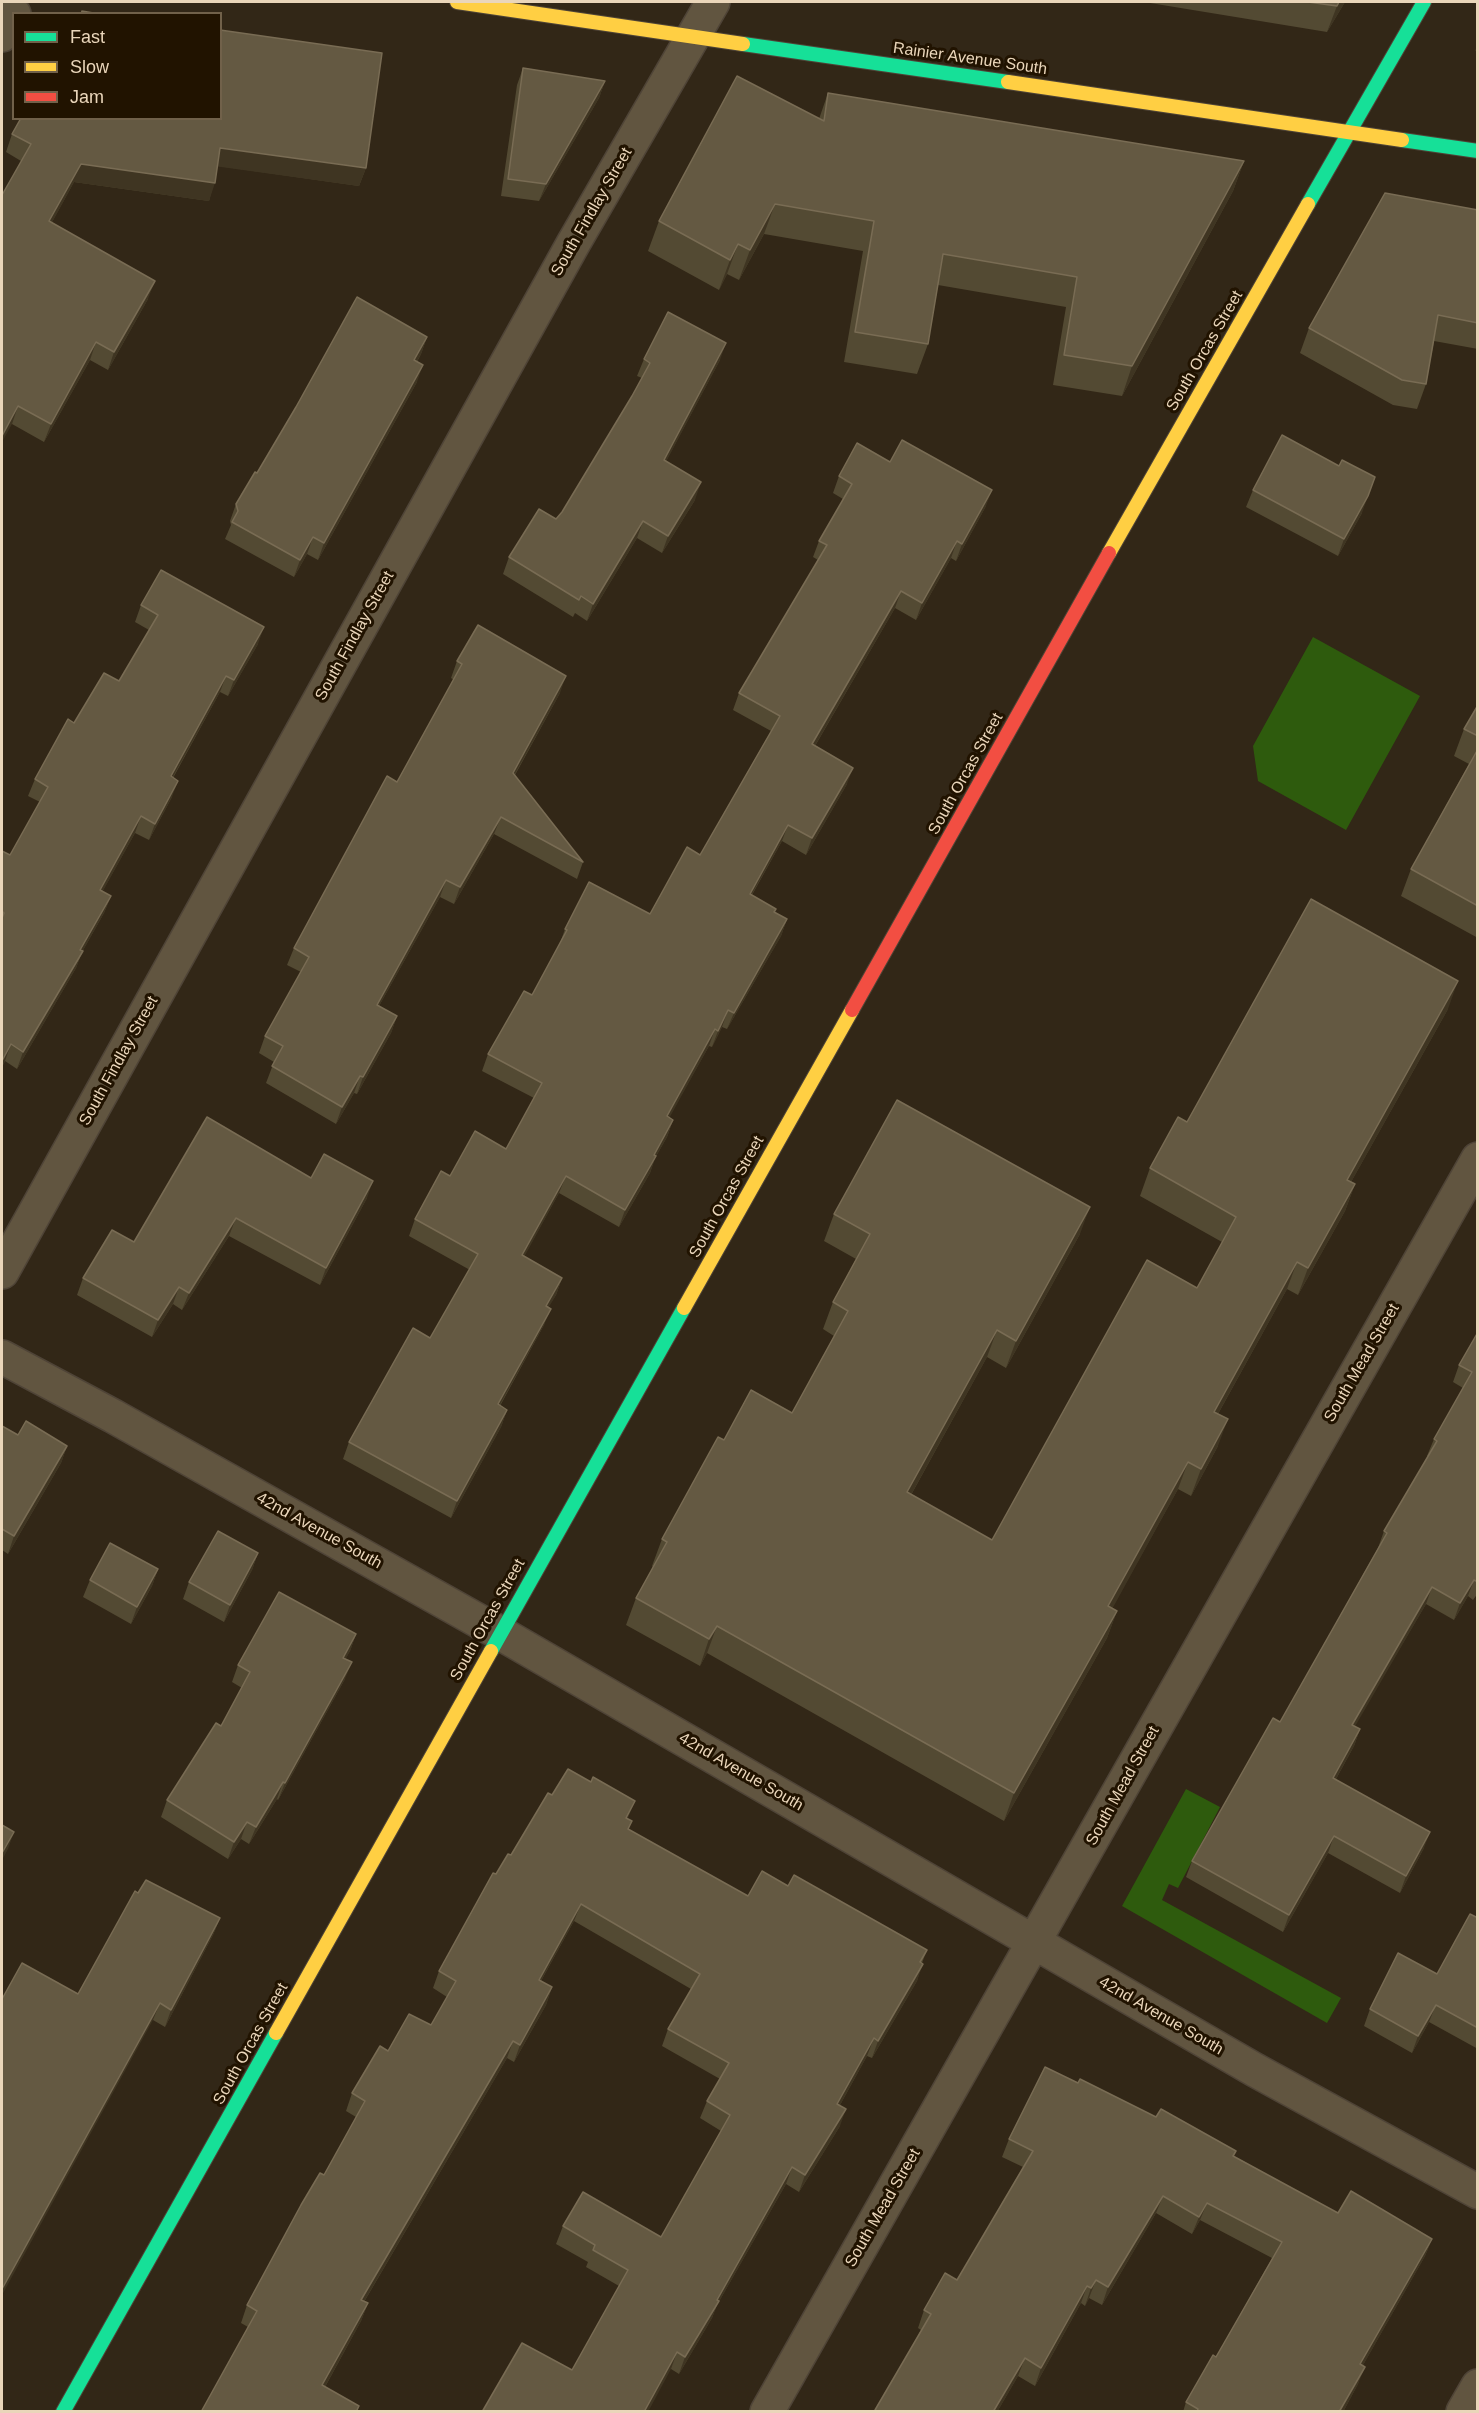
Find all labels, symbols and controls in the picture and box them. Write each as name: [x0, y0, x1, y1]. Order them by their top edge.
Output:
legend: [12, 12, 222, 120]
text: Fast: [70, 27, 105, 47]
street label: Rainier Avenue South: [892, 39, 1048, 79]
text: Slow: [70, 57, 109, 77]
text: Jam: [70, 87, 104, 107]
street label: South Findlay Street: [547, 144, 637, 280]
street label: South Orcas Street: [1163, 287, 1247, 415]
street label: South Findlay Street: [311, 568, 399, 704]
street label: South Orcas Street: [925, 710, 1007, 838]
street label: South Findlay Street: [75, 993, 163, 1129]
street label: South Orcas Street: [686, 1133, 768, 1261]
street label: South Mead Street: [1320, 1300, 1404, 1426]
street label: 42nd Avenue South: [253, 1489, 385, 1573]
street label: South Orcas Street: [447, 1556, 529, 1684]
street label: South Mead Street: [1082, 1723, 1164, 1849]
street label: 42nd Avenue South: [675, 1729, 807, 1815]
street label: 42nd Avenue South: [1095, 1973, 1227, 2059]
street label: South Orcas Street: [210, 1980, 292, 2108]
street label: South Mead Street: [841, 2145, 925, 2271]

